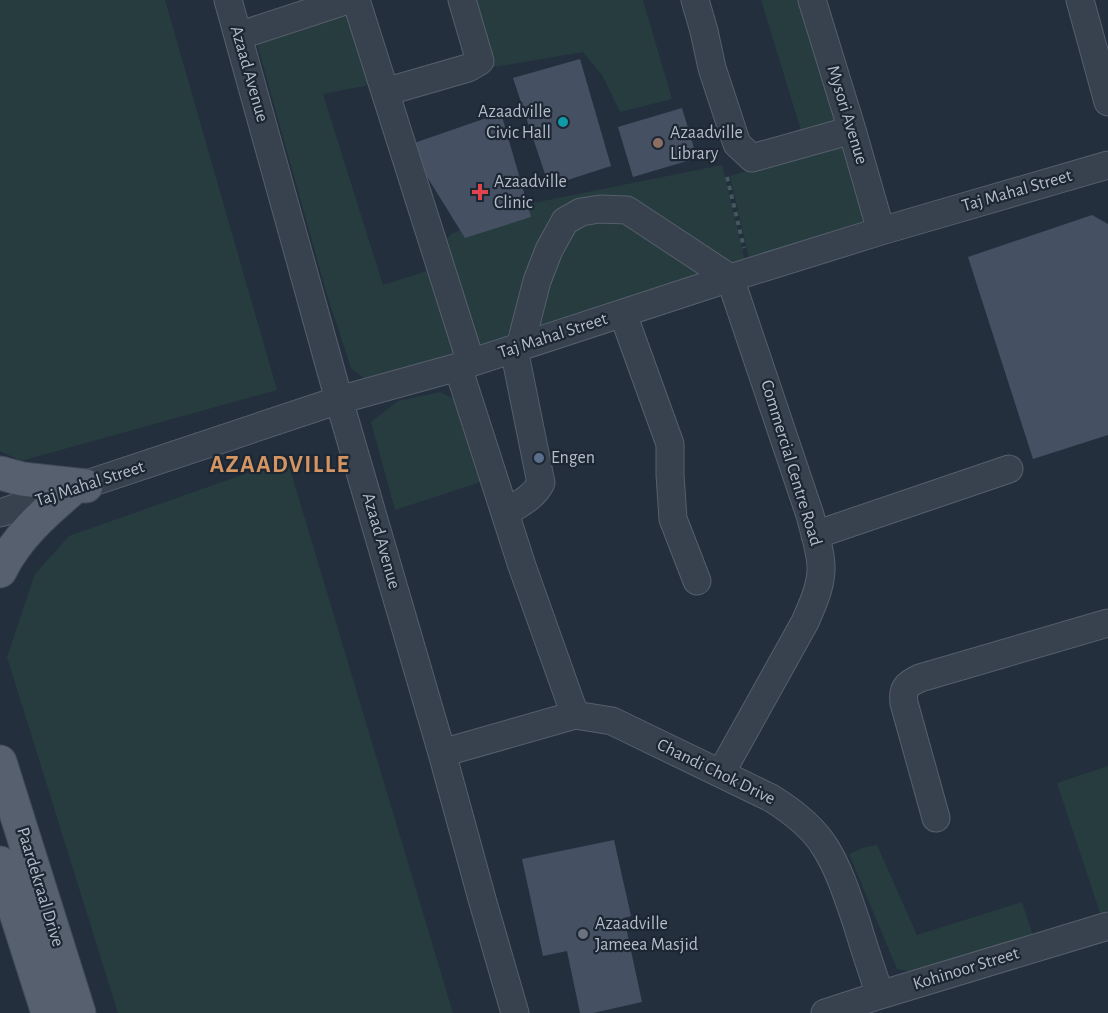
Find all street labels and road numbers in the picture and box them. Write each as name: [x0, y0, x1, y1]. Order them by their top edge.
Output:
street label: Azaad Avenue: [227, 24, 271, 124]
street label: Mysori Avenue: [823, 63, 871, 167]
street label: Taj Mahal Street: [960, 167, 1074, 215]
street label: Taj Mahal Street: [496, 310, 610, 362]
street label: Commercial Centre Road: [757, 378, 825, 548]
street label: Taj Mahal Street: [33, 458, 147, 510]
street label: Azaad Avenue: [359, 491, 403, 591]
street label: Chandi Chok Drive: [654, 736, 778, 808]
street label: Paardekraal Drive: [13, 825, 67, 949]
street label: Kohinoor Street: [911, 944, 1021, 994]

